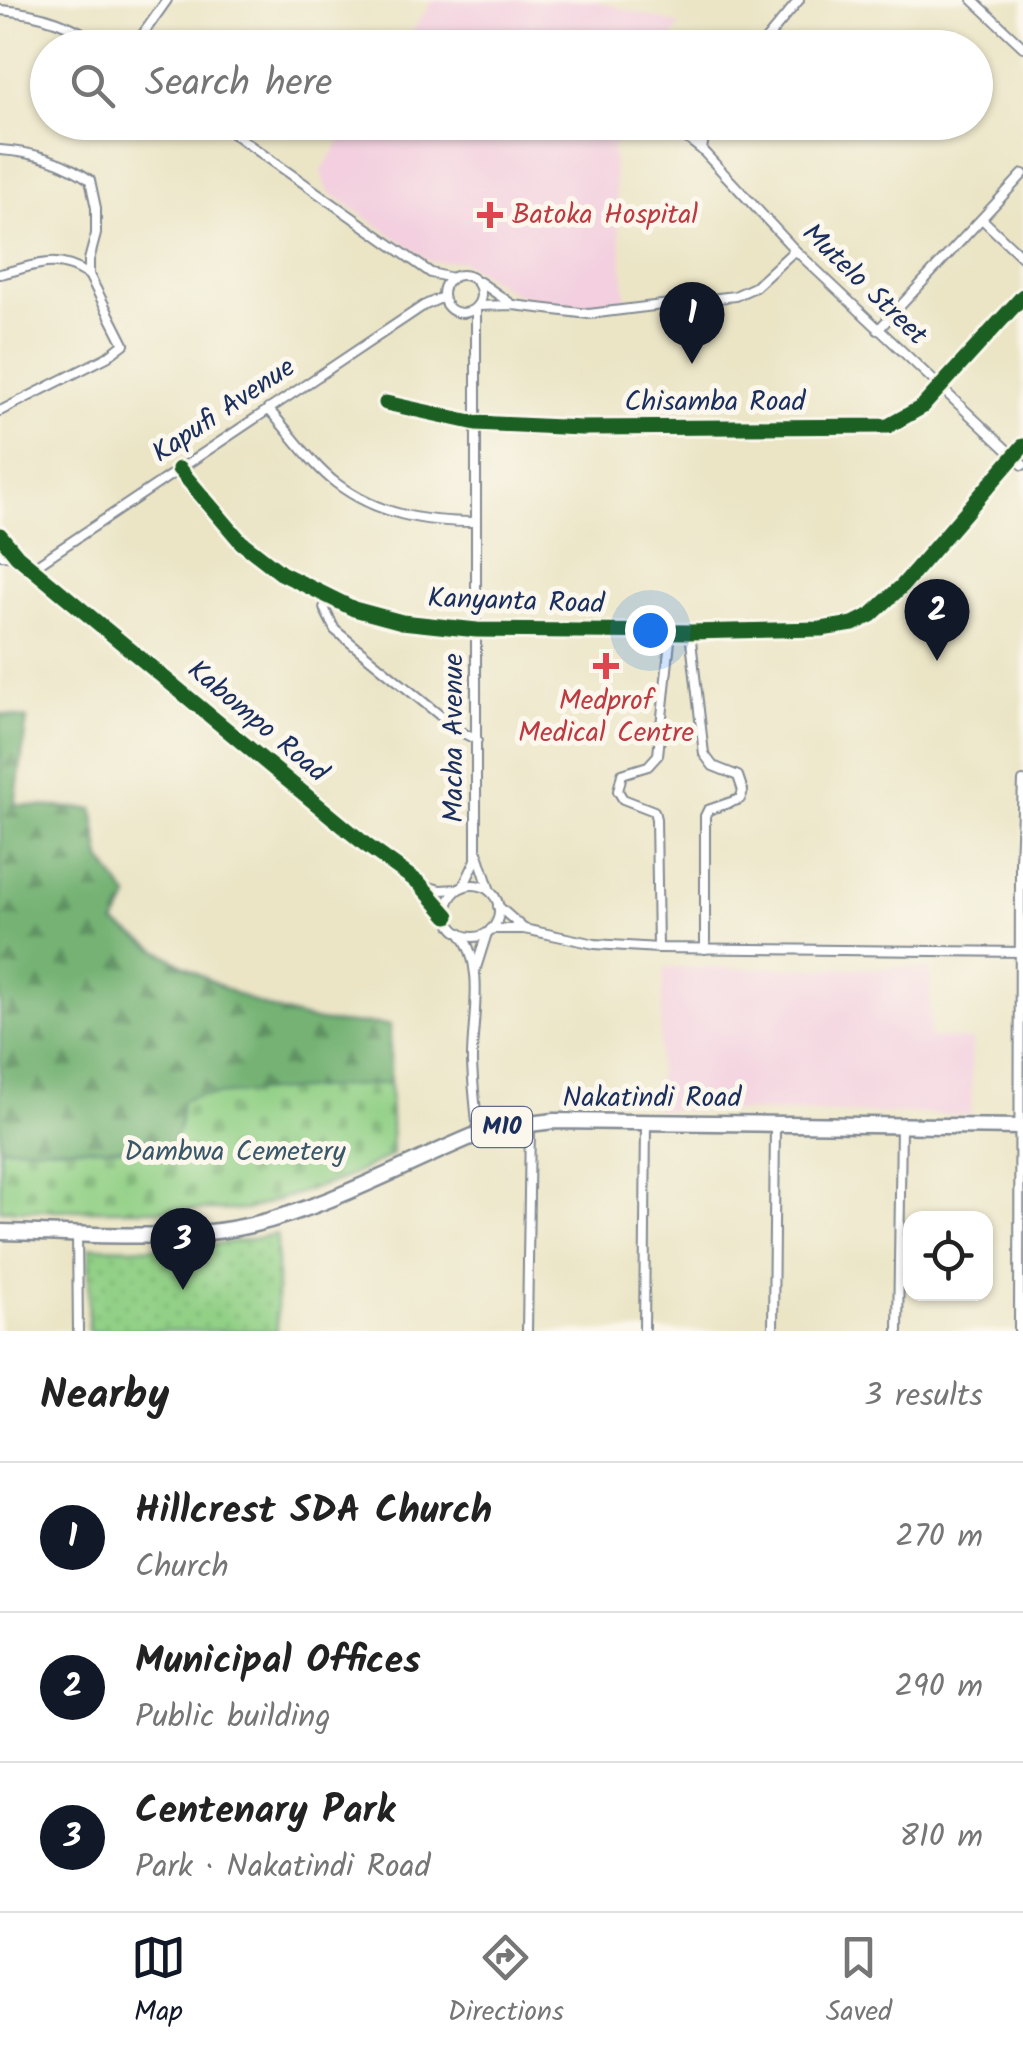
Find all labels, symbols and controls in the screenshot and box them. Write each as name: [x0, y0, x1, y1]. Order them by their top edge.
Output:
search box: [30, 30, 993, 140]
text: Search here: [145, 55, 332, 115]
icon: search: [65, 58, 120, 113]
place label: Batoka Hospital: [512, 193, 698, 238]
marker: Batoka Hospital: [477, 202, 503, 228]
street label: Mutelo Street: [791, 213, 938, 358]
pin: 1: [660, 282, 724, 364]
street label: Kapufi Avenue: [143, 346, 305, 476]
street label: Chisamba Road: [625, 380, 807, 425]
street label: Kanyanta Road: [427, 576, 606, 628]
pin: 2: [904, 578, 970, 661]
your location: [625, 605, 676, 656]
street label: Kabompo Road: [176, 649, 338, 795]
street label: Macha Avenue: [432, 653, 477, 823]
marker: Medprof Medical Centre: [593, 653, 619, 679]
place label: Medprof Medical Centre: [518, 679, 694, 756]
street label: Nakatindi Road: [563, 1076, 742, 1121]
road number: M10: [472, 1107, 532, 1147]
park label: Dambwa Cemetery: [124, 1130, 347, 1175]
pin: 3: [150, 1208, 216, 1290]
map controls: [903, 1211, 993, 1301]
button: locate: [903, 1211, 993, 1301]
text: Nearby: [40, 1363, 169, 1430]
text: 3 results: [864, 1371, 983, 1422]
text: Hillcrest SDA Church: [135, 1482, 492, 1542]
text: 1: [68, 1512, 77, 1563]
text: 270 m: [895, 1512, 983, 1563]
text: Church: [135, 1542, 229, 1593]
text: Municipal Offices: [135, 1632, 421, 1692]
text: 2: [63, 1662, 82, 1713]
text: 290 m: [894, 1662, 983, 1713]
text: Public building: [135, 1692, 331, 1743]
text: Centenary Park: [135, 1782, 395, 1842]
text: 3: [64, 1812, 81, 1863]
text: 810 m: [899, 1812, 983, 1863]
text: Park · Nakatindi Road: [135, 1842, 431, 1893]
tab: Map: [131, 1930, 186, 2035]
tab: Directions: [448, 1930, 564, 2035]
tab: Saved: [826, 1930, 892, 2035]

